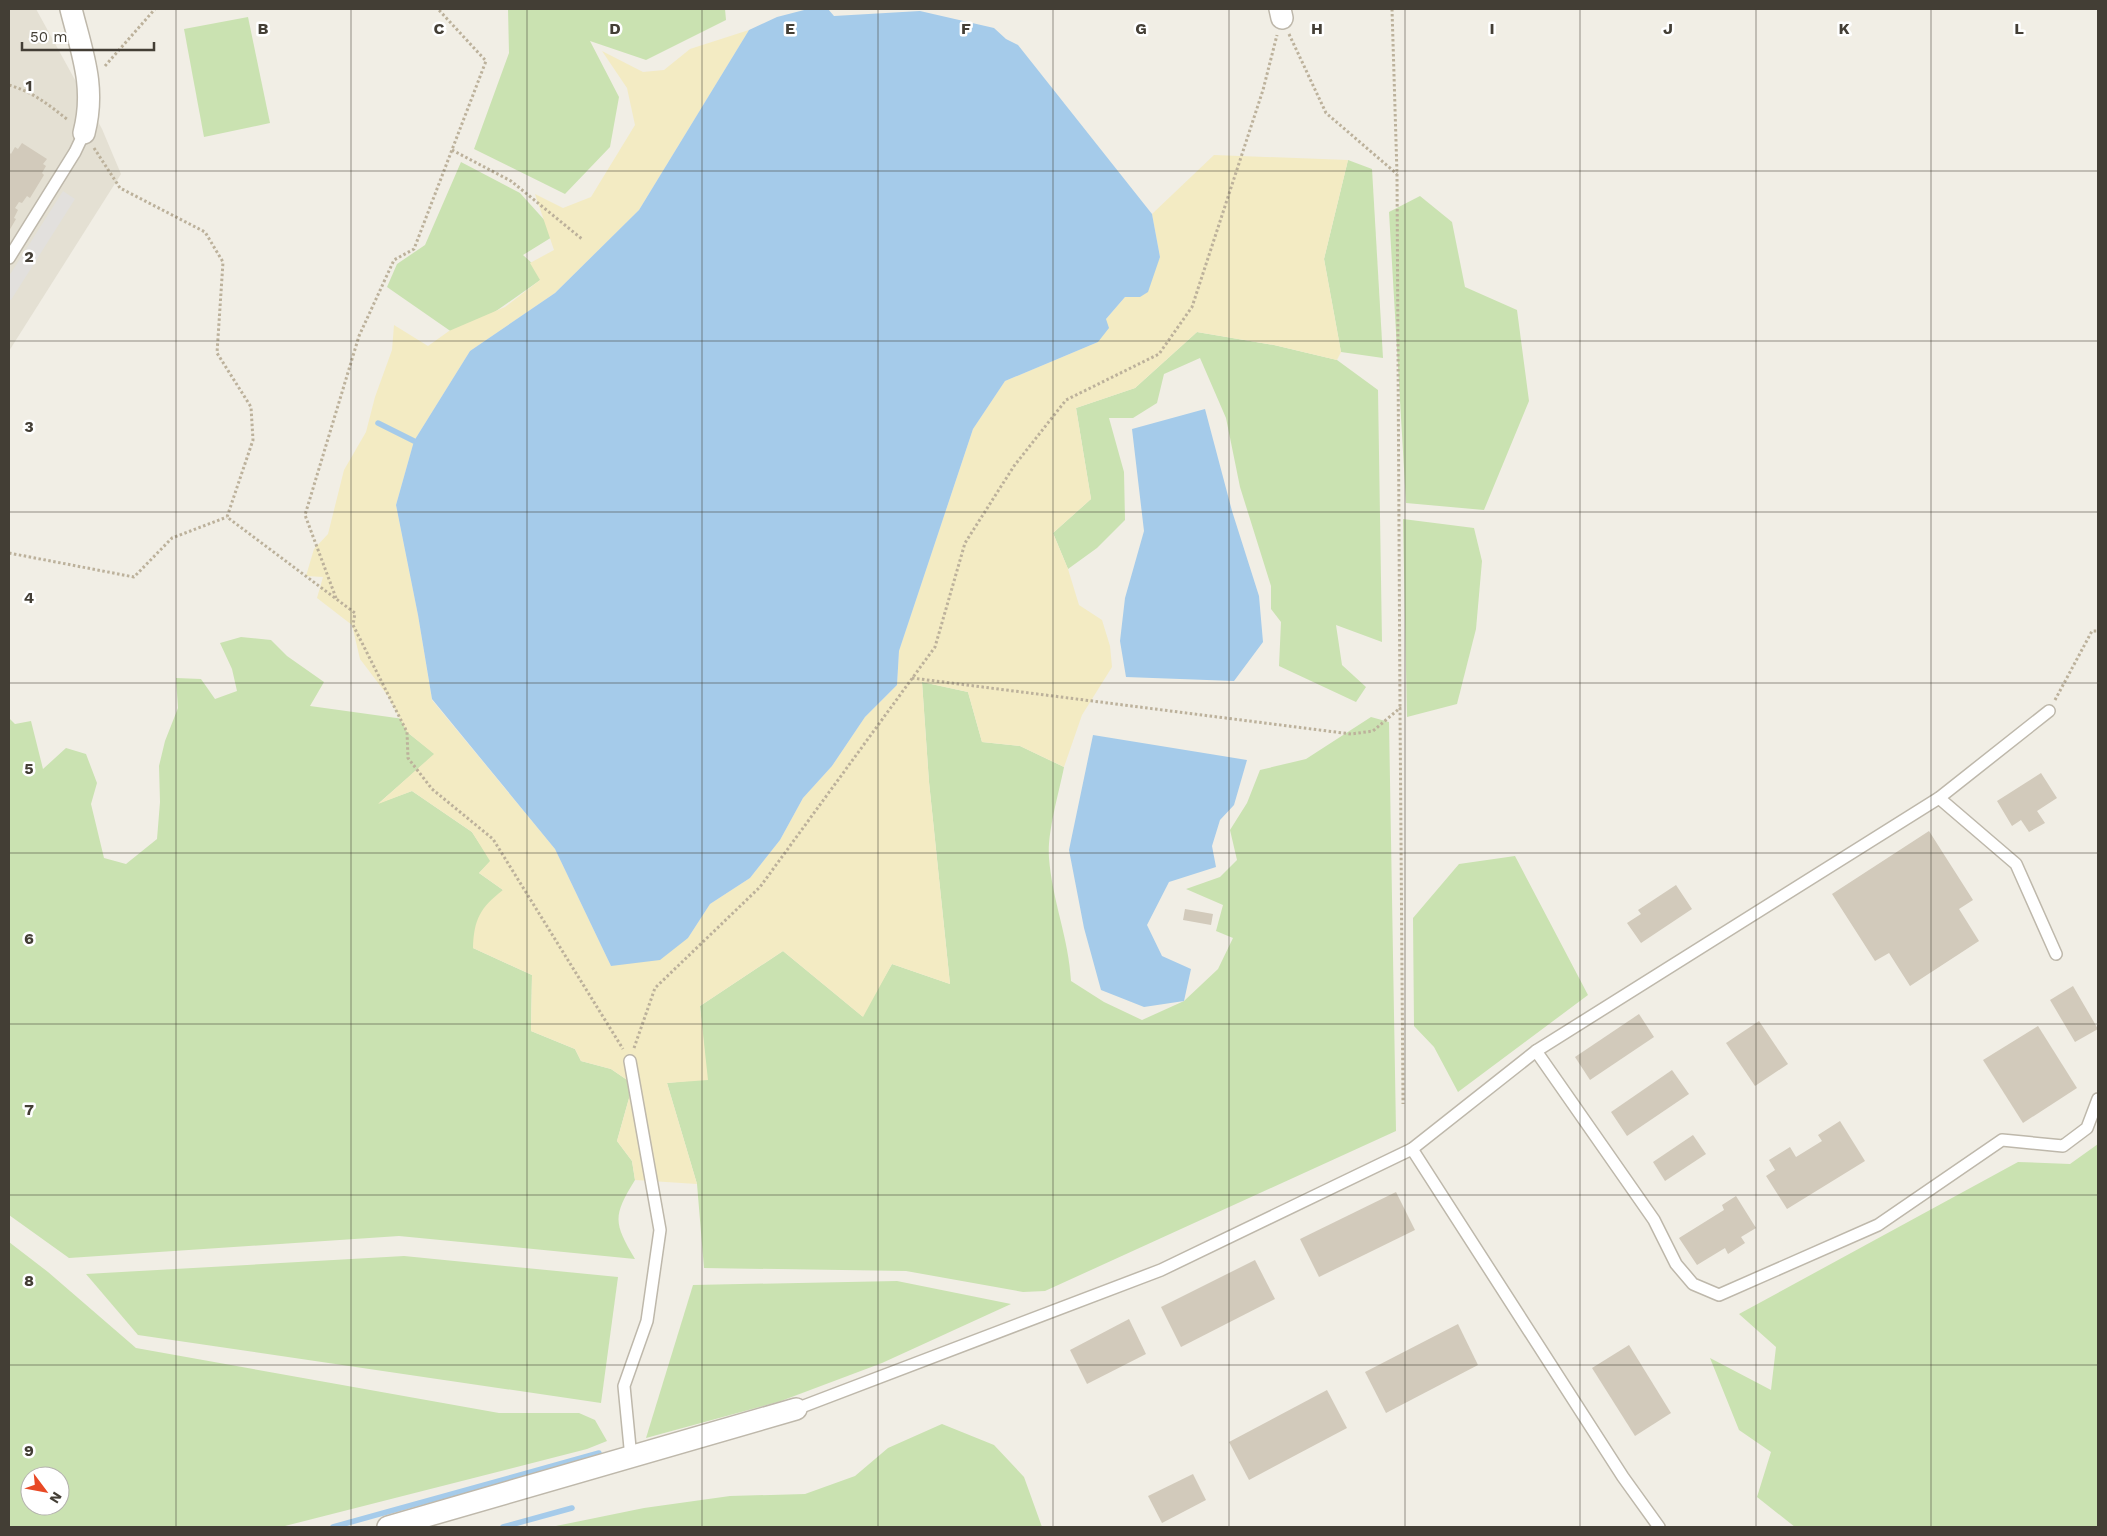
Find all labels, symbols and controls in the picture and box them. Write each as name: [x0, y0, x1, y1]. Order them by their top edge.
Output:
text: B: [258, 19, 269, 38]
text: C: [434, 19, 445, 38]
text: D: [609, 19, 621, 38]
text: E: [785, 19, 795, 38]
text: F: [961, 19, 971, 38]
text: G: [1135, 19, 1147, 38]
text: H: [1311, 19, 1323, 38]
text: I: [1489, 19, 1495, 38]
text: J: [1663, 19, 1673, 38]
text: K: [1838, 19, 1850, 38]
text: L: [2014, 19, 2024, 38]
scale bar: [22, 20, 155, 52]
text: 50 m: [30, 28, 67, 46]
text: 1: [26, 76, 32, 95]
text: 2: [24, 247, 34, 266]
text: 3: [24, 417, 34, 436]
text: 4: [24, 588, 34, 607]
text: 5: [24, 759, 34, 778]
text: 6: [24, 929, 34, 948]
text: 7: [24, 1100, 34, 1119]
text: 8: [24, 1271, 34, 1290]
text: 9: [24, 1441, 34, 1460]
north arrow: [20, 1466, 70, 1516]
text: N: [46, 1489, 66, 1507]

